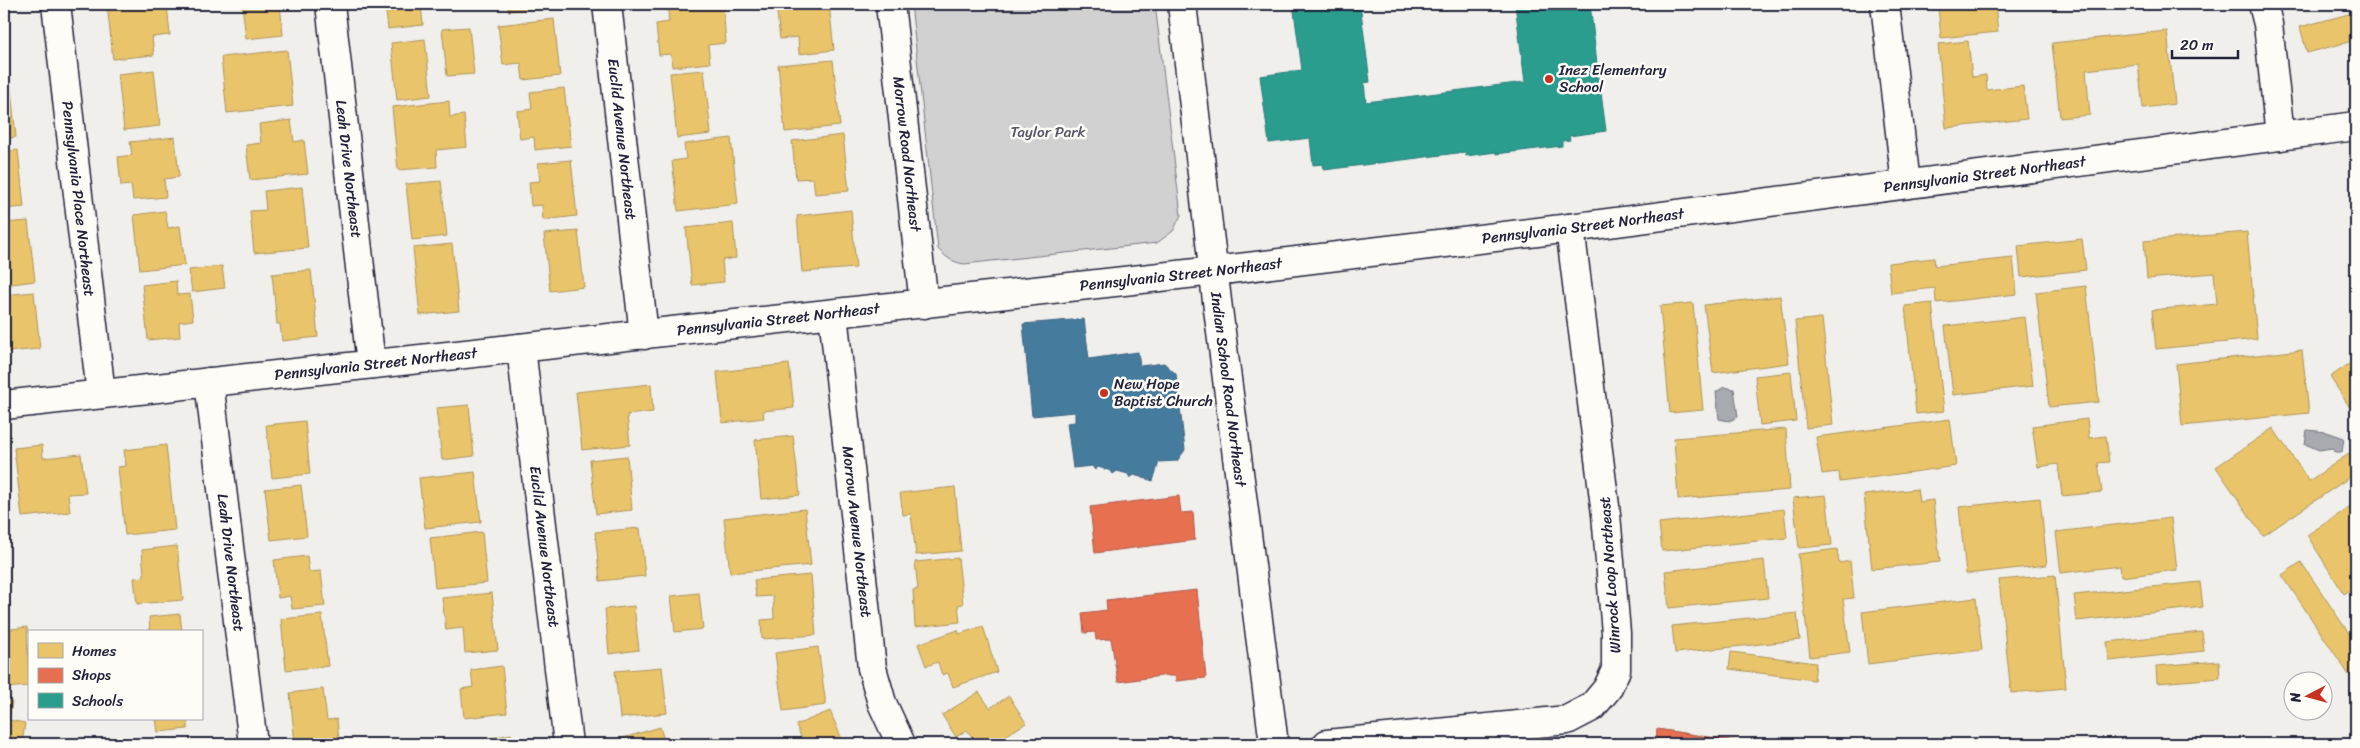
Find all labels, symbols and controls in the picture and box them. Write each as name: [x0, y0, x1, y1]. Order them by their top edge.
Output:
scale bar: [2172, 28, 2239, 60]
text: 20 m: [2180, 32, 2214, 58]
street label: Euclid Avenue Northeast: [600, 57, 644, 222]
place label: Inez Elementary School: [1558, 57, 1667, 100]
marker: Inez Elementary School: [1543, 73, 1555, 85]
street label: Morrow Road Northeast: [885, 75, 929, 234]
street label: Leah Drive Northeast: [328, 98, 370, 240]
street label: Pennsylvania Place Northeast: [54, 99, 103, 298]
park label: Taylor Park: [1010, 119, 1086, 145]
street label: Pennsylvania Street Northeast: [1882, 148, 2088, 200]
street label: Pennsylvania Street Northeast: [1480, 200, 1686, 252]
street label: Pennsylvania Street Northeast: [1078, 250, 1284, 299]
street label: Indian School Road Northeast: [1203, 289, 1254, 489]
street label: Pennsylvania Street Northeast: [676, 295, 882, 343]
street label: Pennsylvania Street Northeast: [273, 340, 479, 388]
place label: New Hope Baptist Church: [1114, 371, 1213, 414]
marker: New Hope Baptist Church: [1098, 387, 1110, 399]
street label: Morrow Avenue Northeast: [835, 445, 879, 619]
street label: Euclid Avenue Northeast: [522, 464, 567, 629]
street label: Leah Drive Northeast: [210, 492, 252, 634]
street label: Winrock Loop Northeast: [1592, 495, 1628, 654]
legend: [28, 630, 202, 720]
text: Homes: [72, 638, 116, 664]
text: Shops: [72, 662, 112, 688]
north arrow: [2282, 670, 2332, 720]
text: Schools: [72, 688, 123, 714]
text: N: [2283, 691, 2309, 704]

